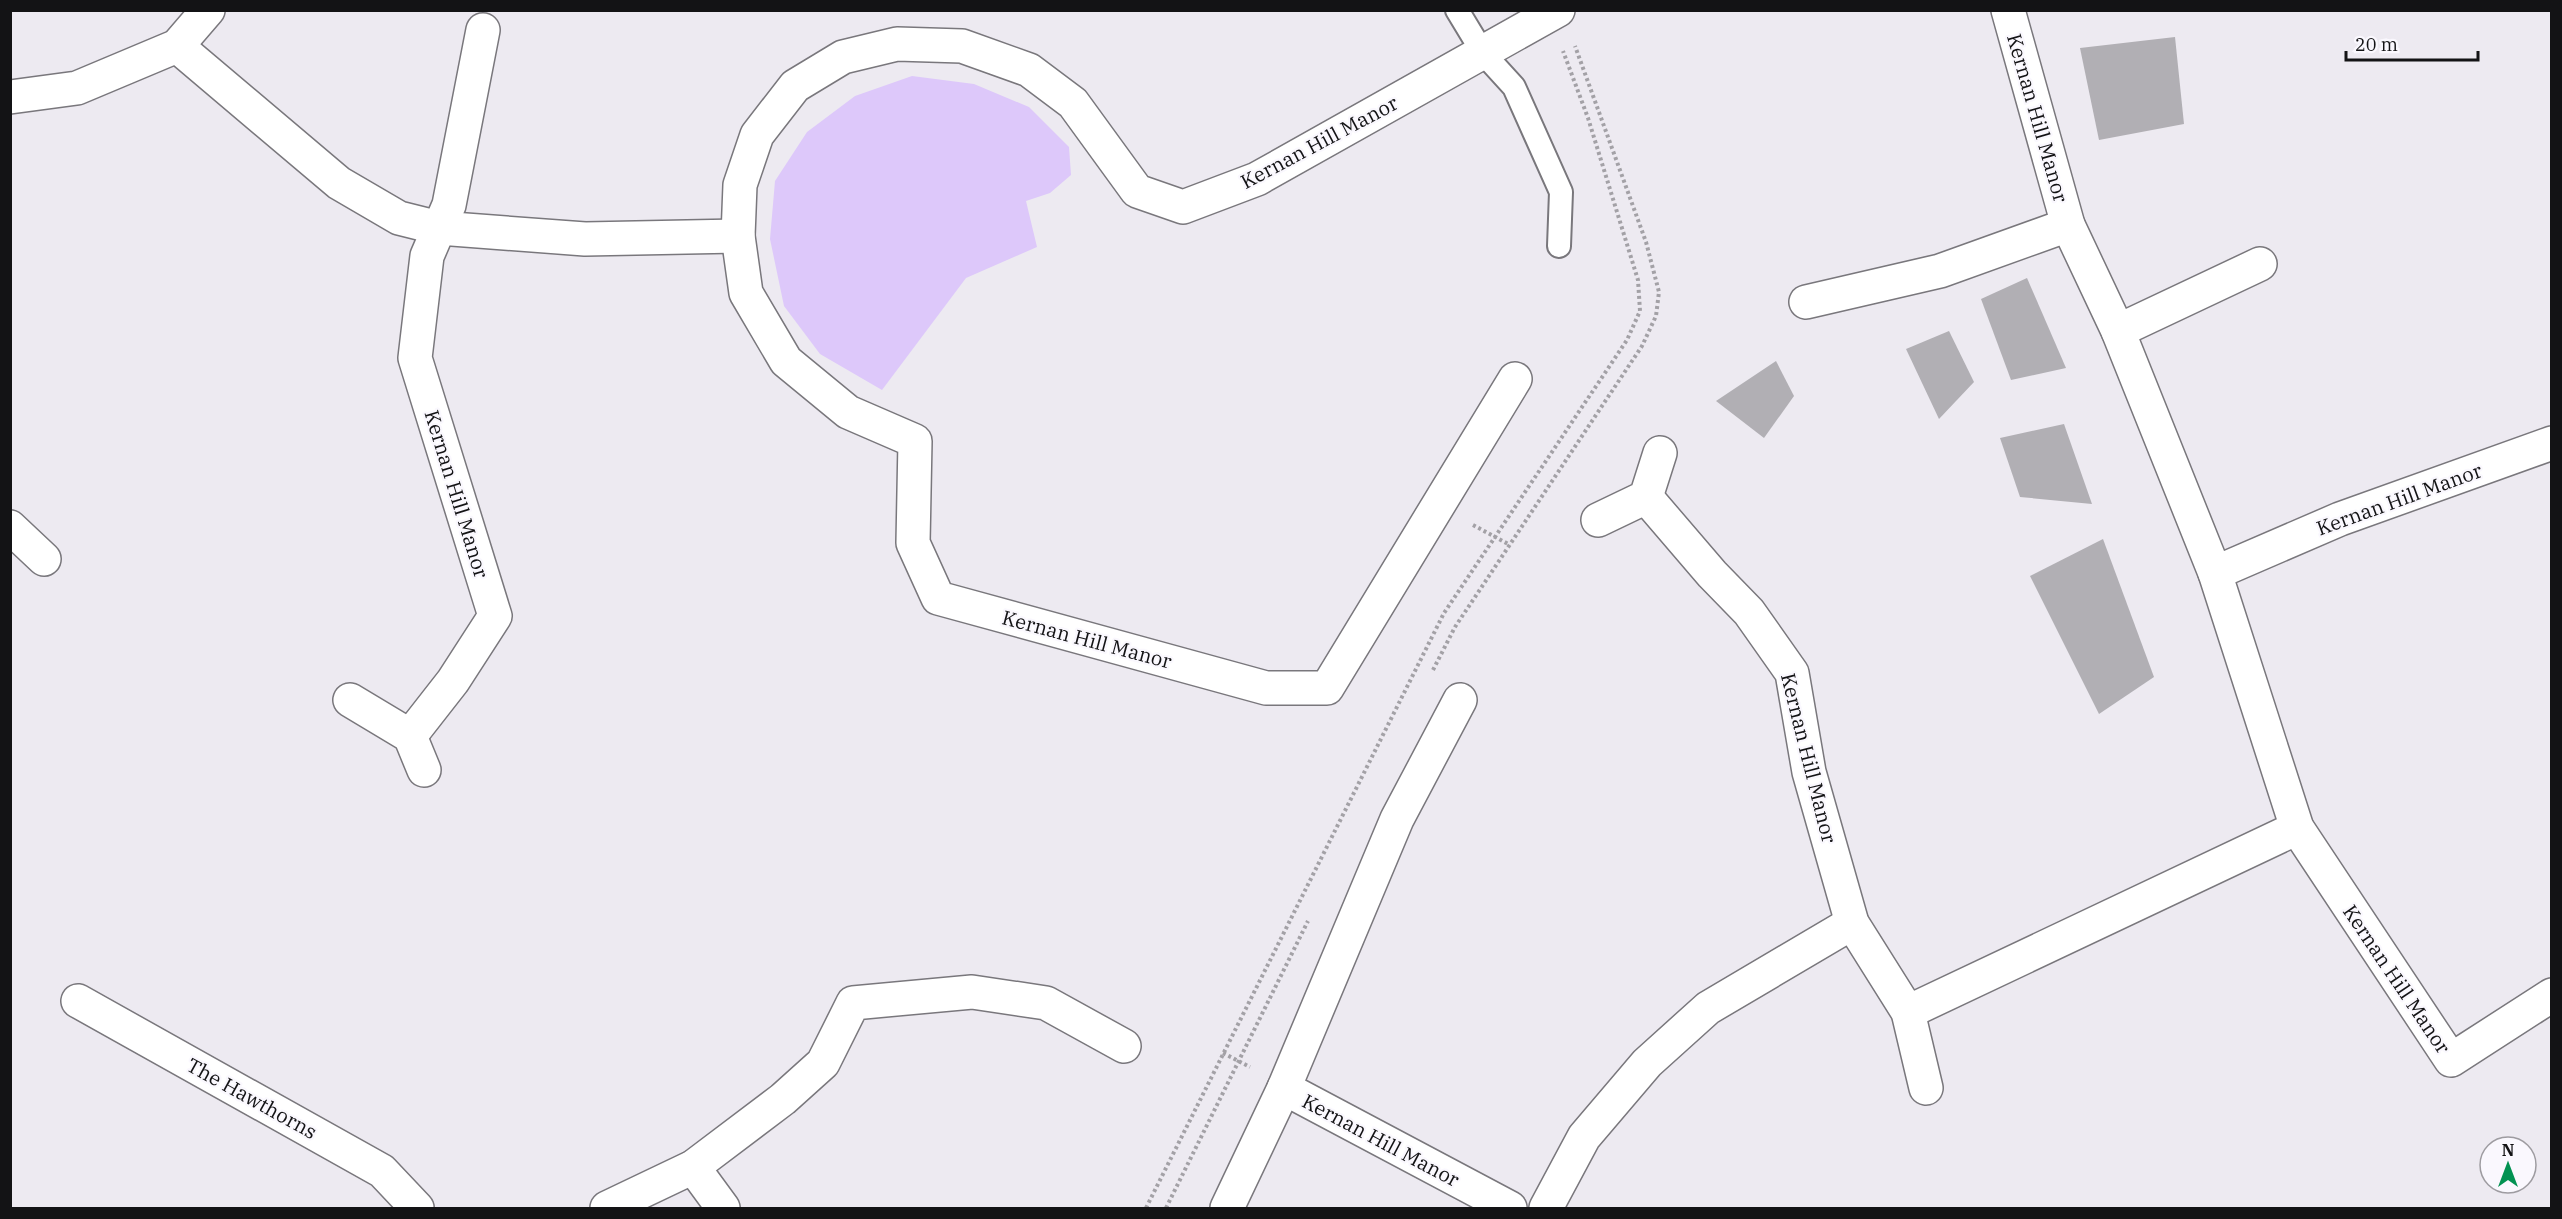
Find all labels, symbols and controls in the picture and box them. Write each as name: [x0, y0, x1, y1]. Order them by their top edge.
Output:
scale bar: [2346, 24, 2478, 62]
street label: Kernan Hill Manor: [2001, 30, 2075, 206]
text: 20 m: [2355, 33, 2398, 56]
street label: Kernan Hill Manor: [1236, 89, 1402, 195]
street label: Kernan Hill Manor: [419, 407, 495, 581]
street label: Kernan Hill Manor: [2312, 456, 2486, 541]
street label: Kernan Hill Manor: [999, 603, 1175, 675]
street label: Kernan Hill Manor: [1775, 670, 1843, 846]
street label: Kernan Hill Manor: [2337, 899, 2457, 1059]
street label: The Hawthorns: [182, 1051, 322, 1145]
street label: Kernan Hill Manor: [1298, 1087, 1464, 1193]
north arrow: [2478, 1135, 2538, 1195]
text: N: [2502, 1140, 2514, 1160]

